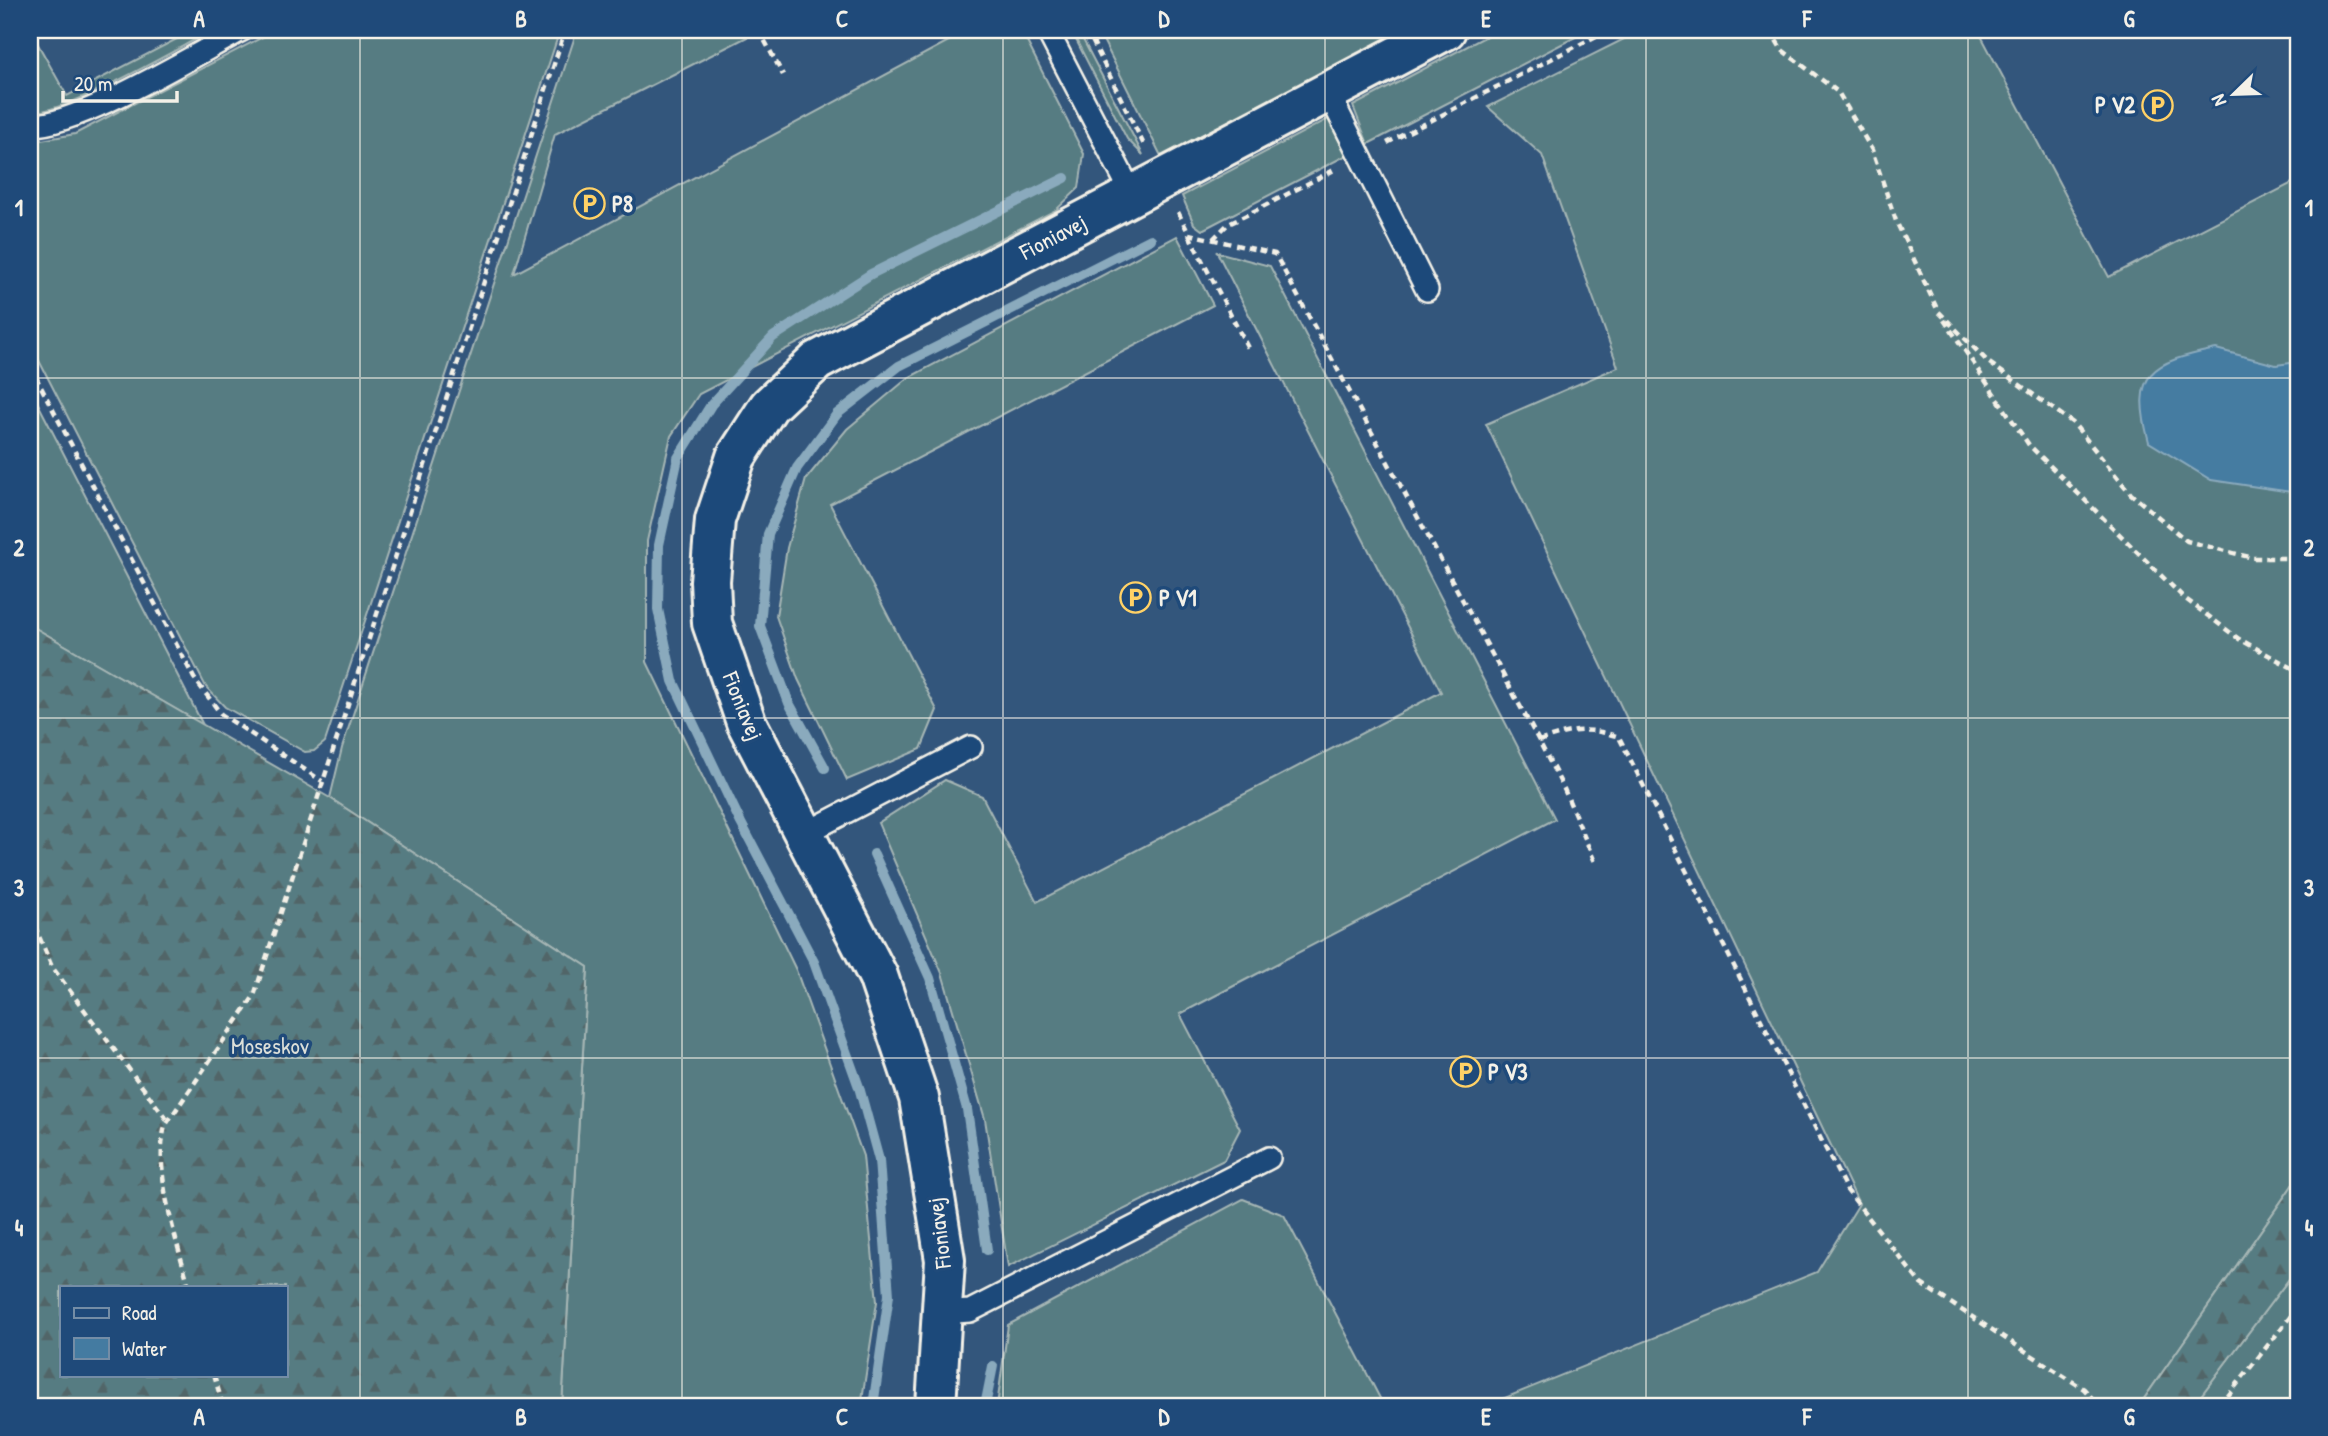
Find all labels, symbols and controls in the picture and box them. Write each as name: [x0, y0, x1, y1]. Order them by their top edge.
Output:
text: A: [193, 3, 205, 34]
text: B: [515, 3, 527, 34]
text: C: [836, 3, 848, 34]
text: D: [1159, 3, 1171, 34]
text: E: [1481, 3, 1492, 34]
text: F: [1802, 3, 1813, 34]
text: G: [2123, 3, 2135, 34]
scale bar: [63, 60, 177, 104]
north arrow: [2198, 60, 2268, 130]
text: 20 m: [74, 69, 112, 98]
parking icon: P V2: [2141, 88, 2175, 122]
place label: P V2: [2095, 89, 2135, 120]
text: N: [2204, 91, 2232, 110]
parking icon: P8: [572, 187, 606, 221]
place label: P8: [612, 188, 633, 219]
text: 1: [15, 192, 23, 223]
text: 1: [2305, 192, 2313, 223]
street label: Fioniavej: [1013, 206, 1092, 267]
text: 2: [14, 532, 25, 563]
text: 2: [2304, 532, 2315, 563]
parking icon: P V1: [1119, 581, 1153, 615]
place label: P V1: [1159, 582, 1197, 613]
street label: Fioniavej: [715, 666, 771, 745]
text: 3: [14, 872, 24, 903]
text: 3: [2304, 872, 2314, 903]
park label: Moseskov: [231, 1030, 309, 1061]
parking icon: P V3: [1448, 1055, 1482, 1089]
place label: P V3: [1488, 1056, 1528, 1087]
street label: Fioniavej: [919, 1196, 958, 1271]
text: 4: [15, 1212, 24, 1243]
text: 4: [2305, 1212, 2314, 1243]
legend: [60, 1286, 287, 1376]
text: Road: [122, 1298, 156, 1327]
text: Water: [122, 1334, 167, 1363]
text: A: [193, 1401, 205, 1432]
text: B: [515, 1401, 527, 1432]
text: C: [836, 1401, 848, 1432]
text: D: [1159, 1401, 1171, 1432]
text: E: [1481, 1401, 1492, 1432]
text: F: [1802, 1401, 1813, 1432]
text: G: [2123, 1401, 2135, 1432]

